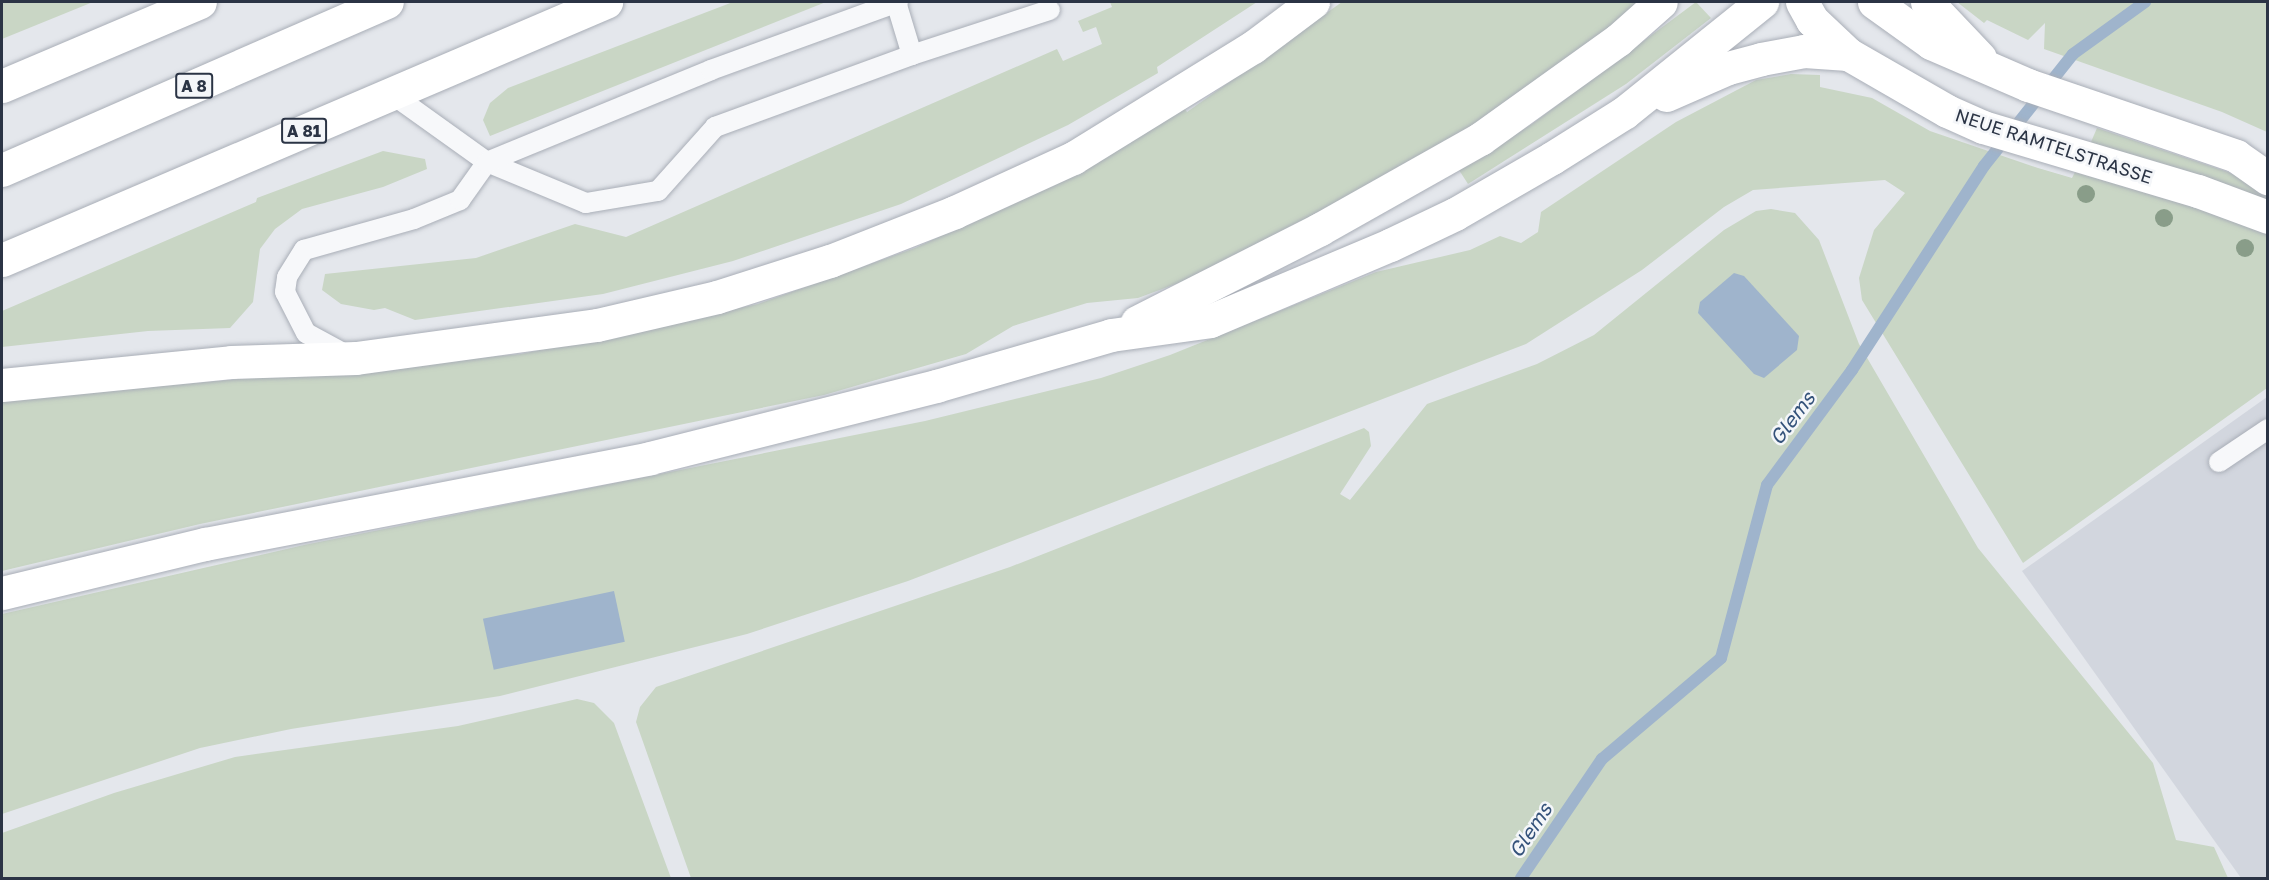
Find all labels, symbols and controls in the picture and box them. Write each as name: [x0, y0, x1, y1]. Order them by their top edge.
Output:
road number: A 8: [174, 73, 214, 99]
street label: NEUE RAMTELSTRASSE: [1953, 104, 2155, 188]
road number: A 81: [280, 118, 328, 144]
water label: Glems: [1764, 387, 1820, 449]
water label: Glems: [1503, 798, 1557, 862]

